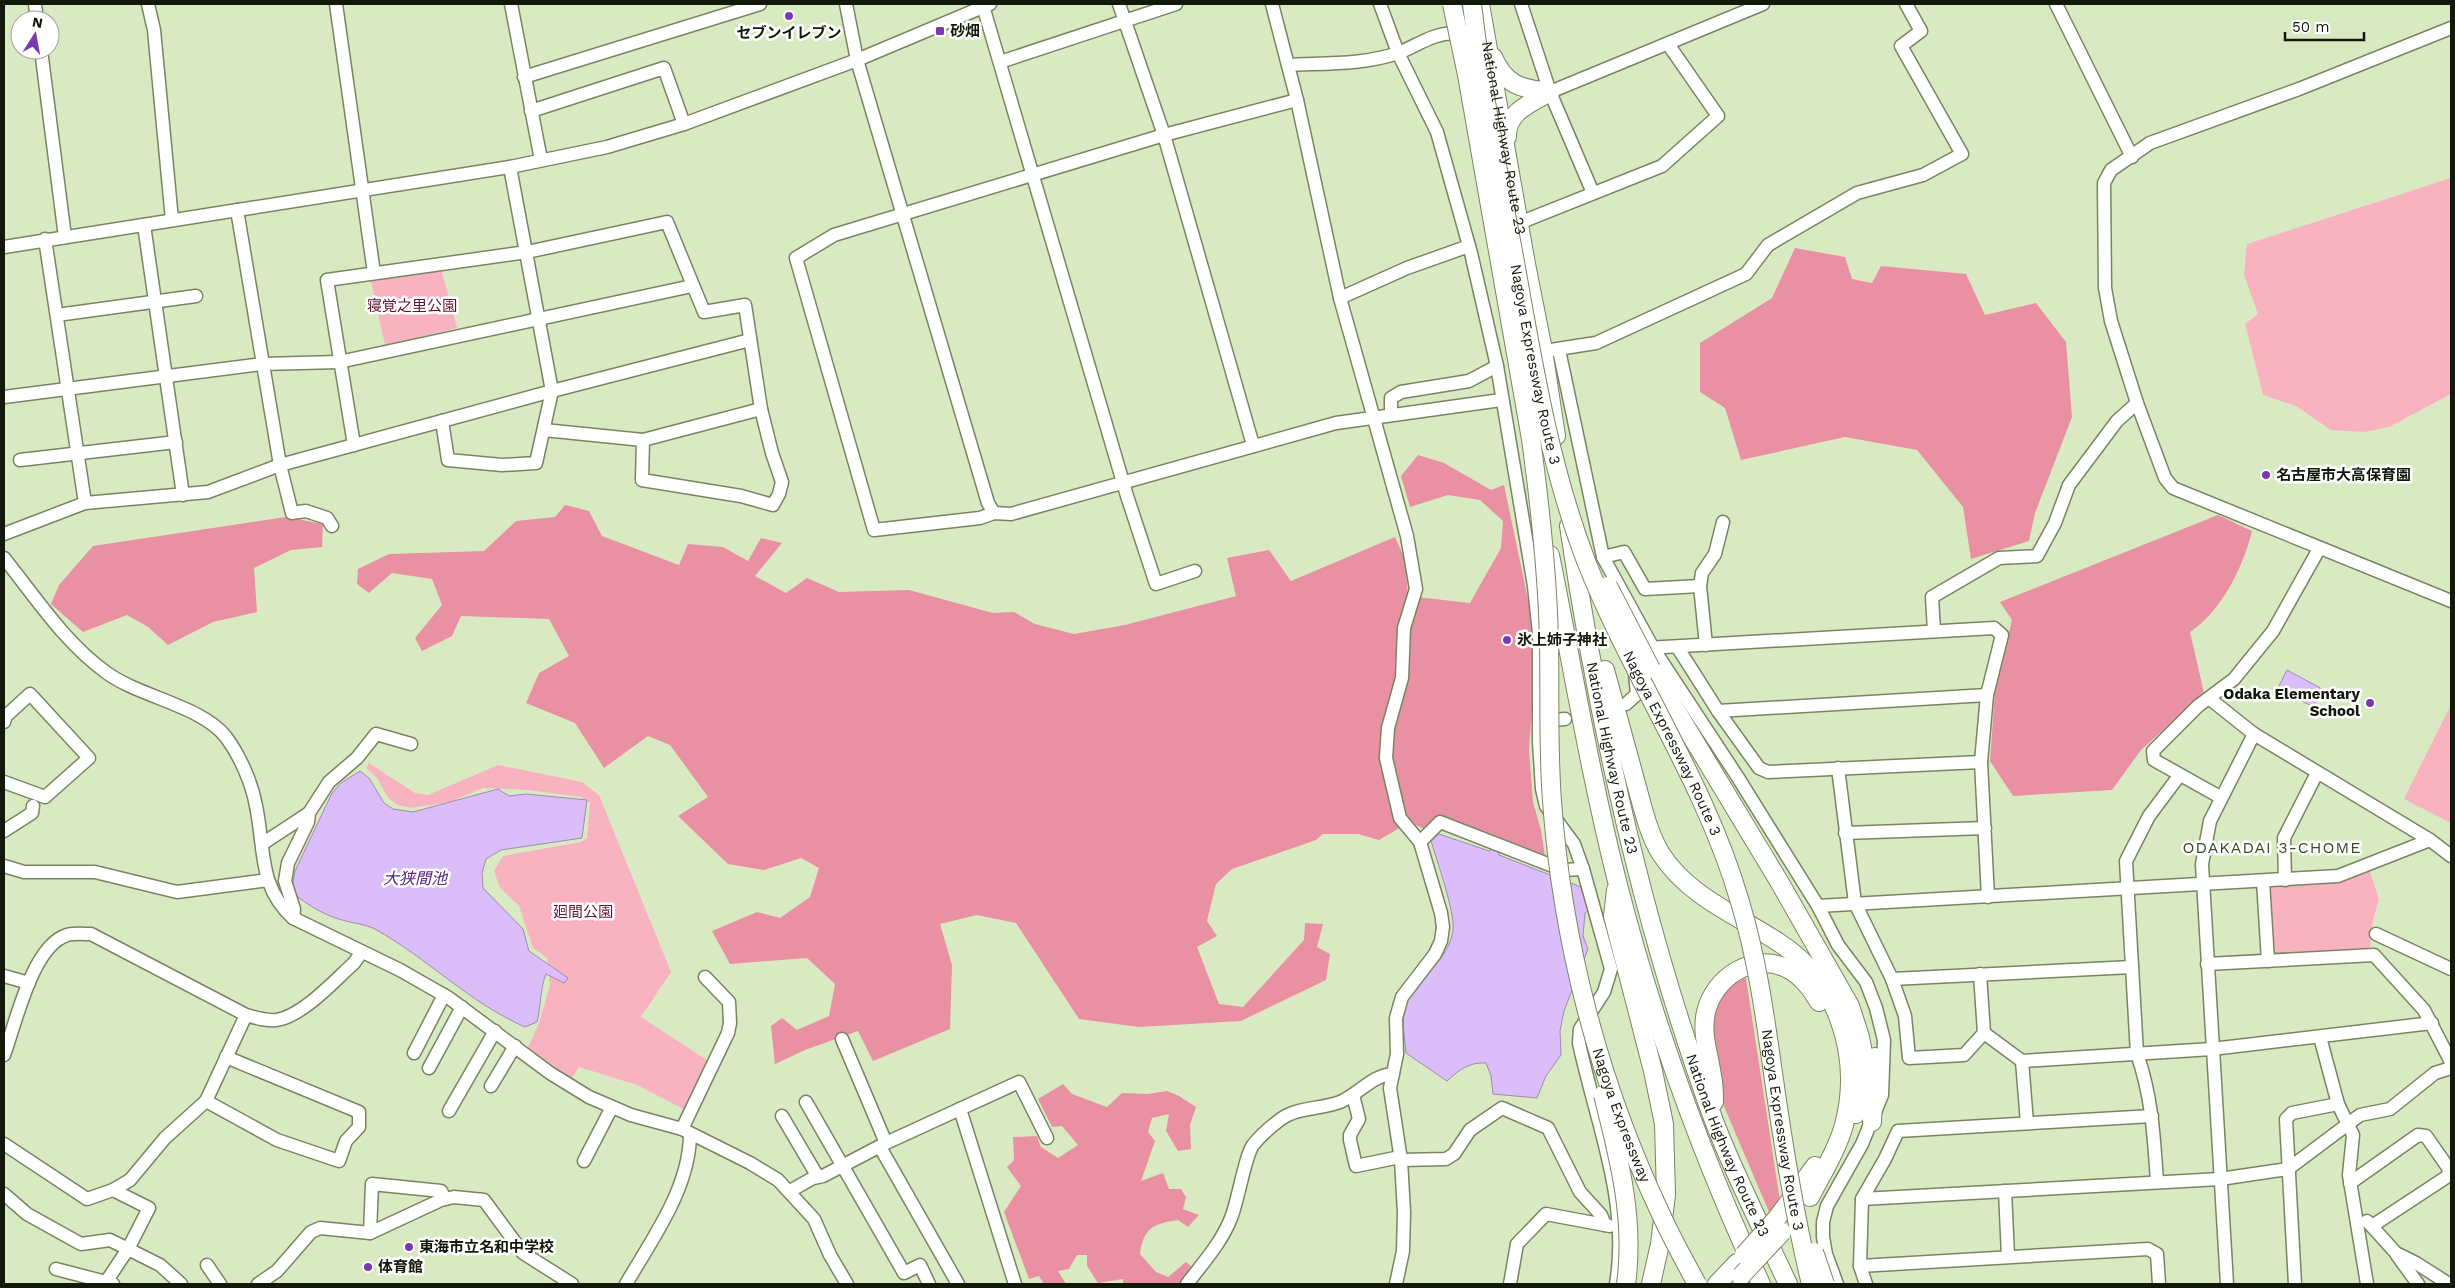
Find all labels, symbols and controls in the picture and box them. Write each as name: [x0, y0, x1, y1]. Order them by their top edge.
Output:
north arrow: [10, 10, 60, 60]
marker: セブンイレブン: [783, 10, 795, 22]
scale bar: [2285, 10, 2364, 42]
text: N: [31, 13, 44, 31]
text: 50 m: [2292, 18, 2329, 36]
place label: 砂畑: [950, 22, 980, 40]
place label: セブンイレブン: [736, 24, 842, 42]
marker: 砂畑: [934, 25, 946, 37]
street label: National Highway Route 23: [1478, 40, 1530, 236]
street label: Nagoya Expressway Route 3: [1507, 263, 1564, 466]
park label: 寝覚之里公園: [367, 297, 457, 315]
place label: 名古屋市大高保育園: [2276, 466, 2411, 484]
marker: 名古屋市大高保育園: [2260, 469, 2272, 481]
place label: 氷上姉子神社: [1517, 631, 1607, 649]
marker: 氷上姉子神社: [1501, 634, 1513, 646]
street label: Nagoya Expressway Route 3: [1619, 648, 1725, 838]
street label: National Highway Route 23: [1583, 660, 1642, 856]
place label: Odaka Elementary School: [2223, 685, 2361, 720]
marker: Odaka Elementary School: [2364, 697, 2376, 709]
district label: ODAKADAI 3-CHOME: [2183, 838, 2361, 857]
water label: 大狭間池: [383, 869, 449, 888]
park label: 廻間公園: [553, 903, 613, 921]
street label: Nagoya Expressway Route 3: [1758, 1028, 1808, 1232]
street label: Nagoya Expressway: [1589, 1046, 1654, 1185]
street label: National Highway Route 23: [1682, 1052, 1773, 1240]
place label: 東海市立名和中学校: [419, 1238, 554, 1256]
marker: 東海市立名和中学校: [403, 1241, 415, 1253]
place label: 体育館: [378, 1258, 423, 1276]
marker: 体育館: [362, 1261, 374, 1273]

